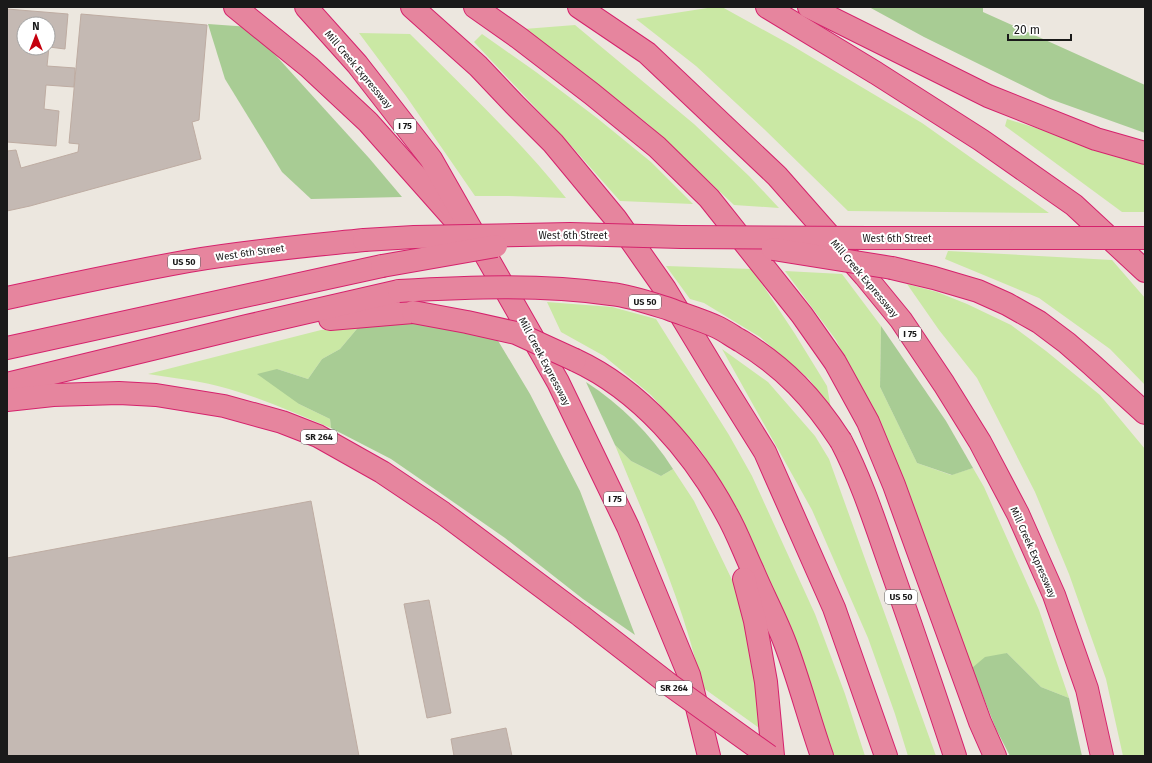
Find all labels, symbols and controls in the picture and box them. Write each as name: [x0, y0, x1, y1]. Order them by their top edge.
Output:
north arrow: [16, 16, 56, 56]
scale bar: [1008, 16, 1071, 42]
text: N: [32, 20, 40, 33]
text: 20 m: [1014, 23, 1040, 37]
street label: Mill Creek Expressway: [322, 28, 394, 111]
road number: I 75: [394, 119, 416, 133]
street label: West 6th Street: [538, 230, 608, 242]
street label: West 6th Street: [862, 233, 932, 245]
street label: Mill Creek Expressway: [828, 237, 900, 320]
street label: West 6th Street: [215, 242, 286, 264]
road number: US 50: [168, 255, 200, 269]
road number: US 50: [629, 295, 661, 309]
street label: Mill Creek Expressway: [516, 315, 573, 408]
road number: I 75: [899, 327, 921, 341]
road number: SR 264: [301, 430, 337, 444]
road number: I 75: [604, 492, 626, 506]
street label: Mill Creek Expressway: [1008, 505, 1059, 600]
road number: US 50: [885, 590, 917, 604]
road number: SR 264: [656, 681, 692, 695]

